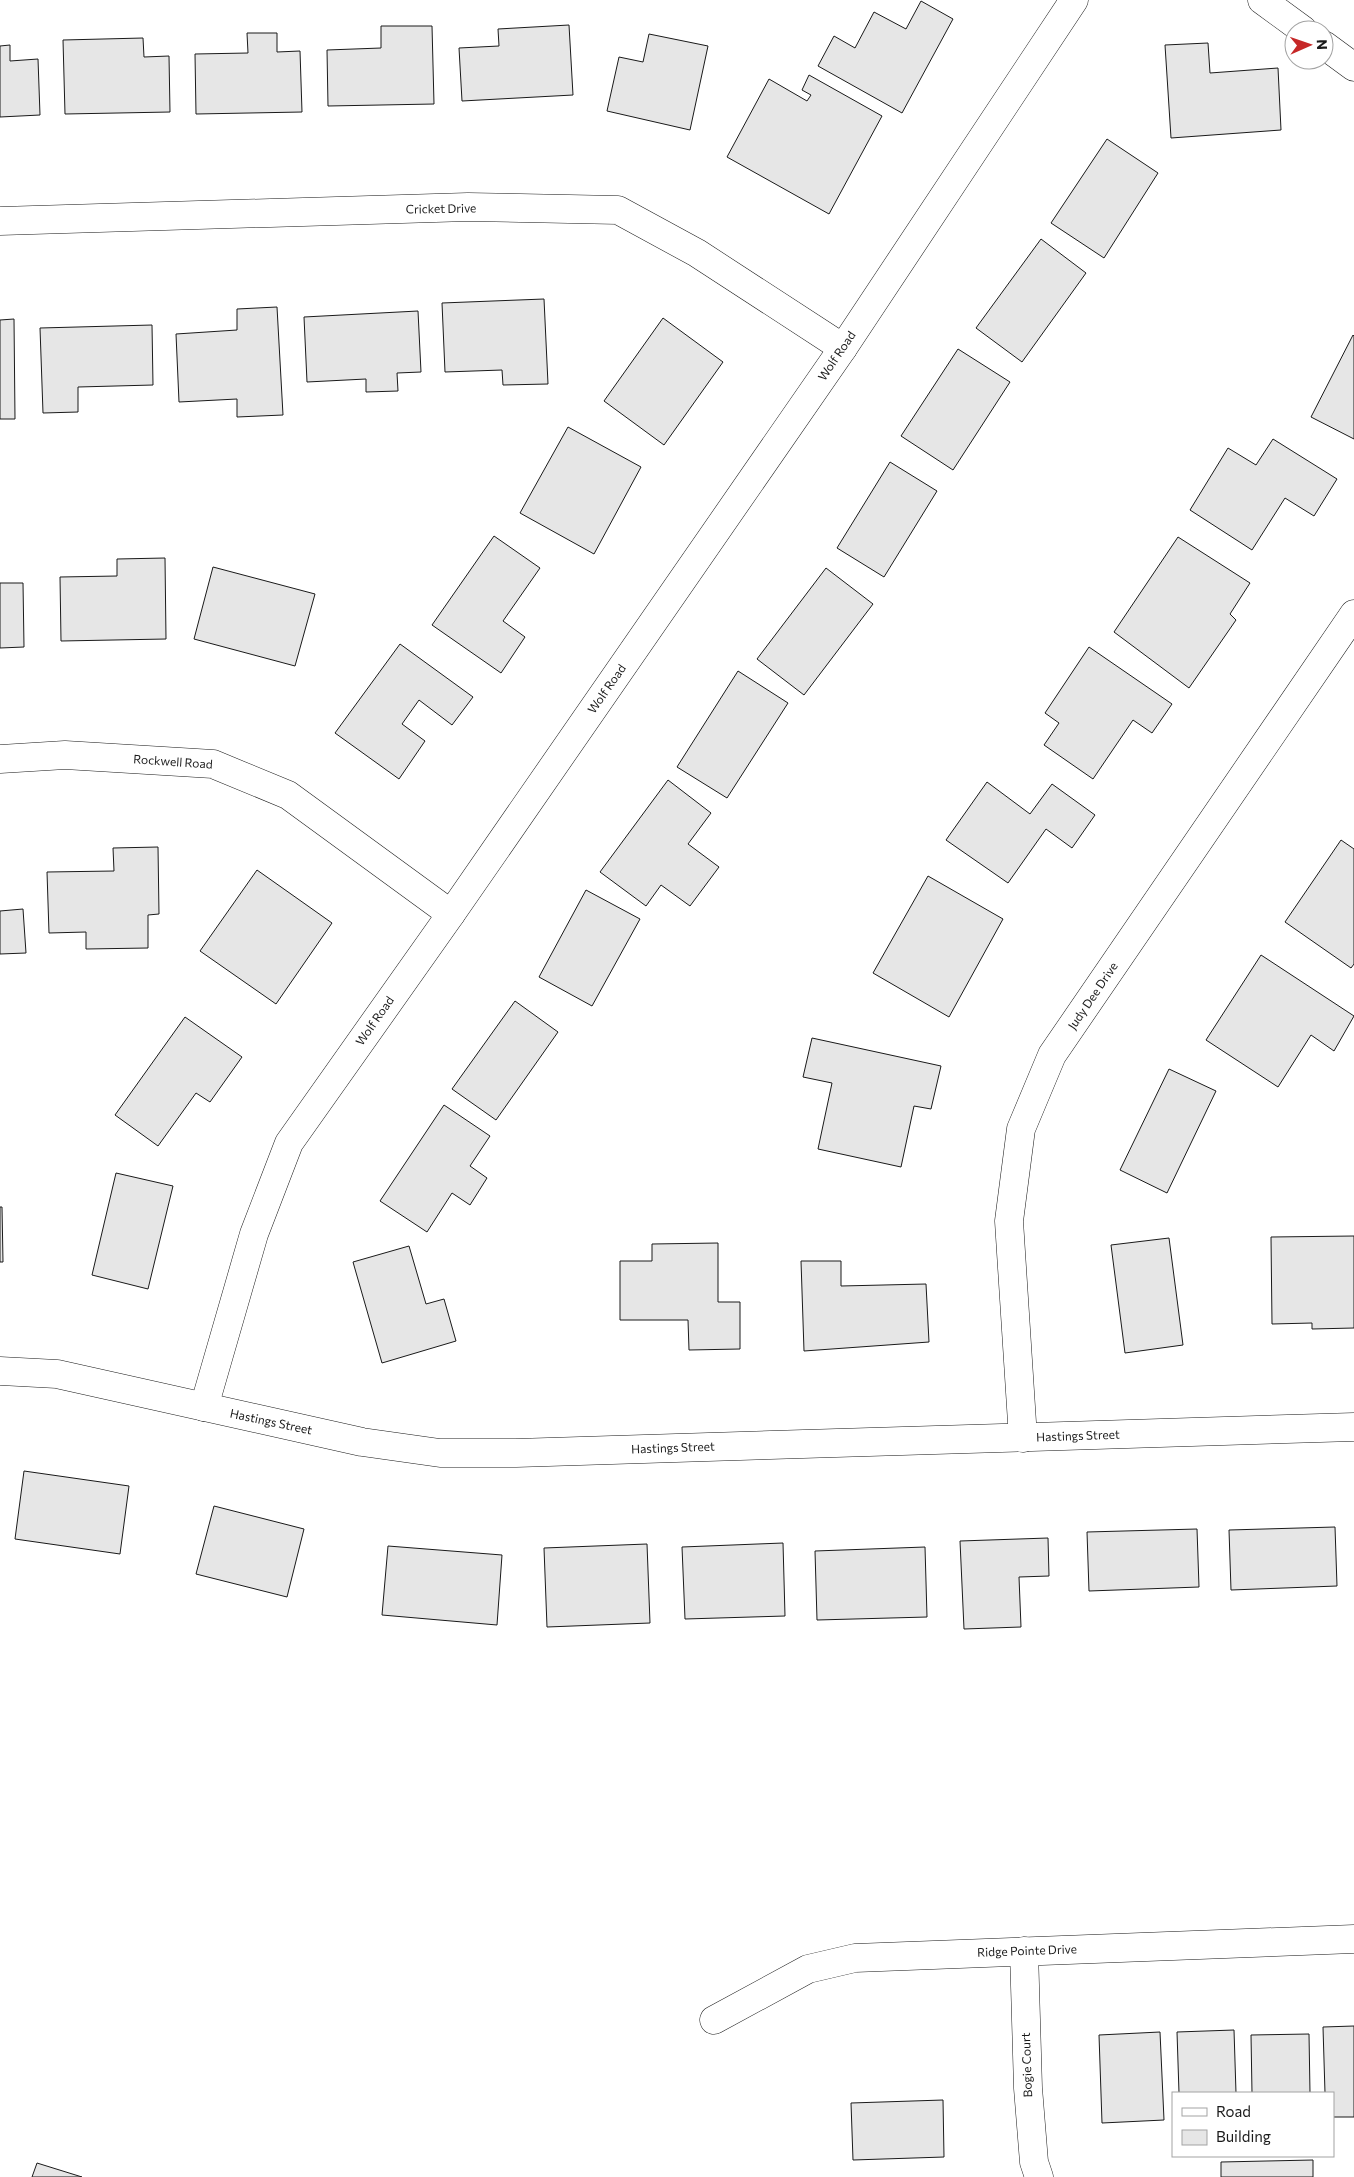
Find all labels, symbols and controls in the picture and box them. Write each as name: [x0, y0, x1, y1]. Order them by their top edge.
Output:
north arrow: [1284, 20, 1334, 70]
text: N: [1314, 39, 1331, 50]
street label: Cricket Drive: [406, 200, 476, 216]
street label: Wolf Road: [815, 328, 858, 383]
street label: Wolf Road: [584, 661, 628, 716]
street label: Rockwell Road: [133, 751, 213, 771]
street label: Judy Dee Drive: [1064, 959, 1121, 1032]
street label: Wolf Road: [352, 993, 396, 1048]
street label: Hastings Street: [229, 1405, 314, 1437]
street label: Hastings Street: [1036, 1427, 1120, 1443]
street label: Hastings Street: [631, 1439, 715, 1455]
street label: Ridge Pointe Drive: [977, 1941, 1077, 1959]
street label: Bogie Court: [1018, 2032, 1034, 2098]
legend: [1172, 2092, 1334, 2157]
text: Road: [1216, 2102, 1251, 2120]
text: Building: [1216, 2127, 1271, 2145]

